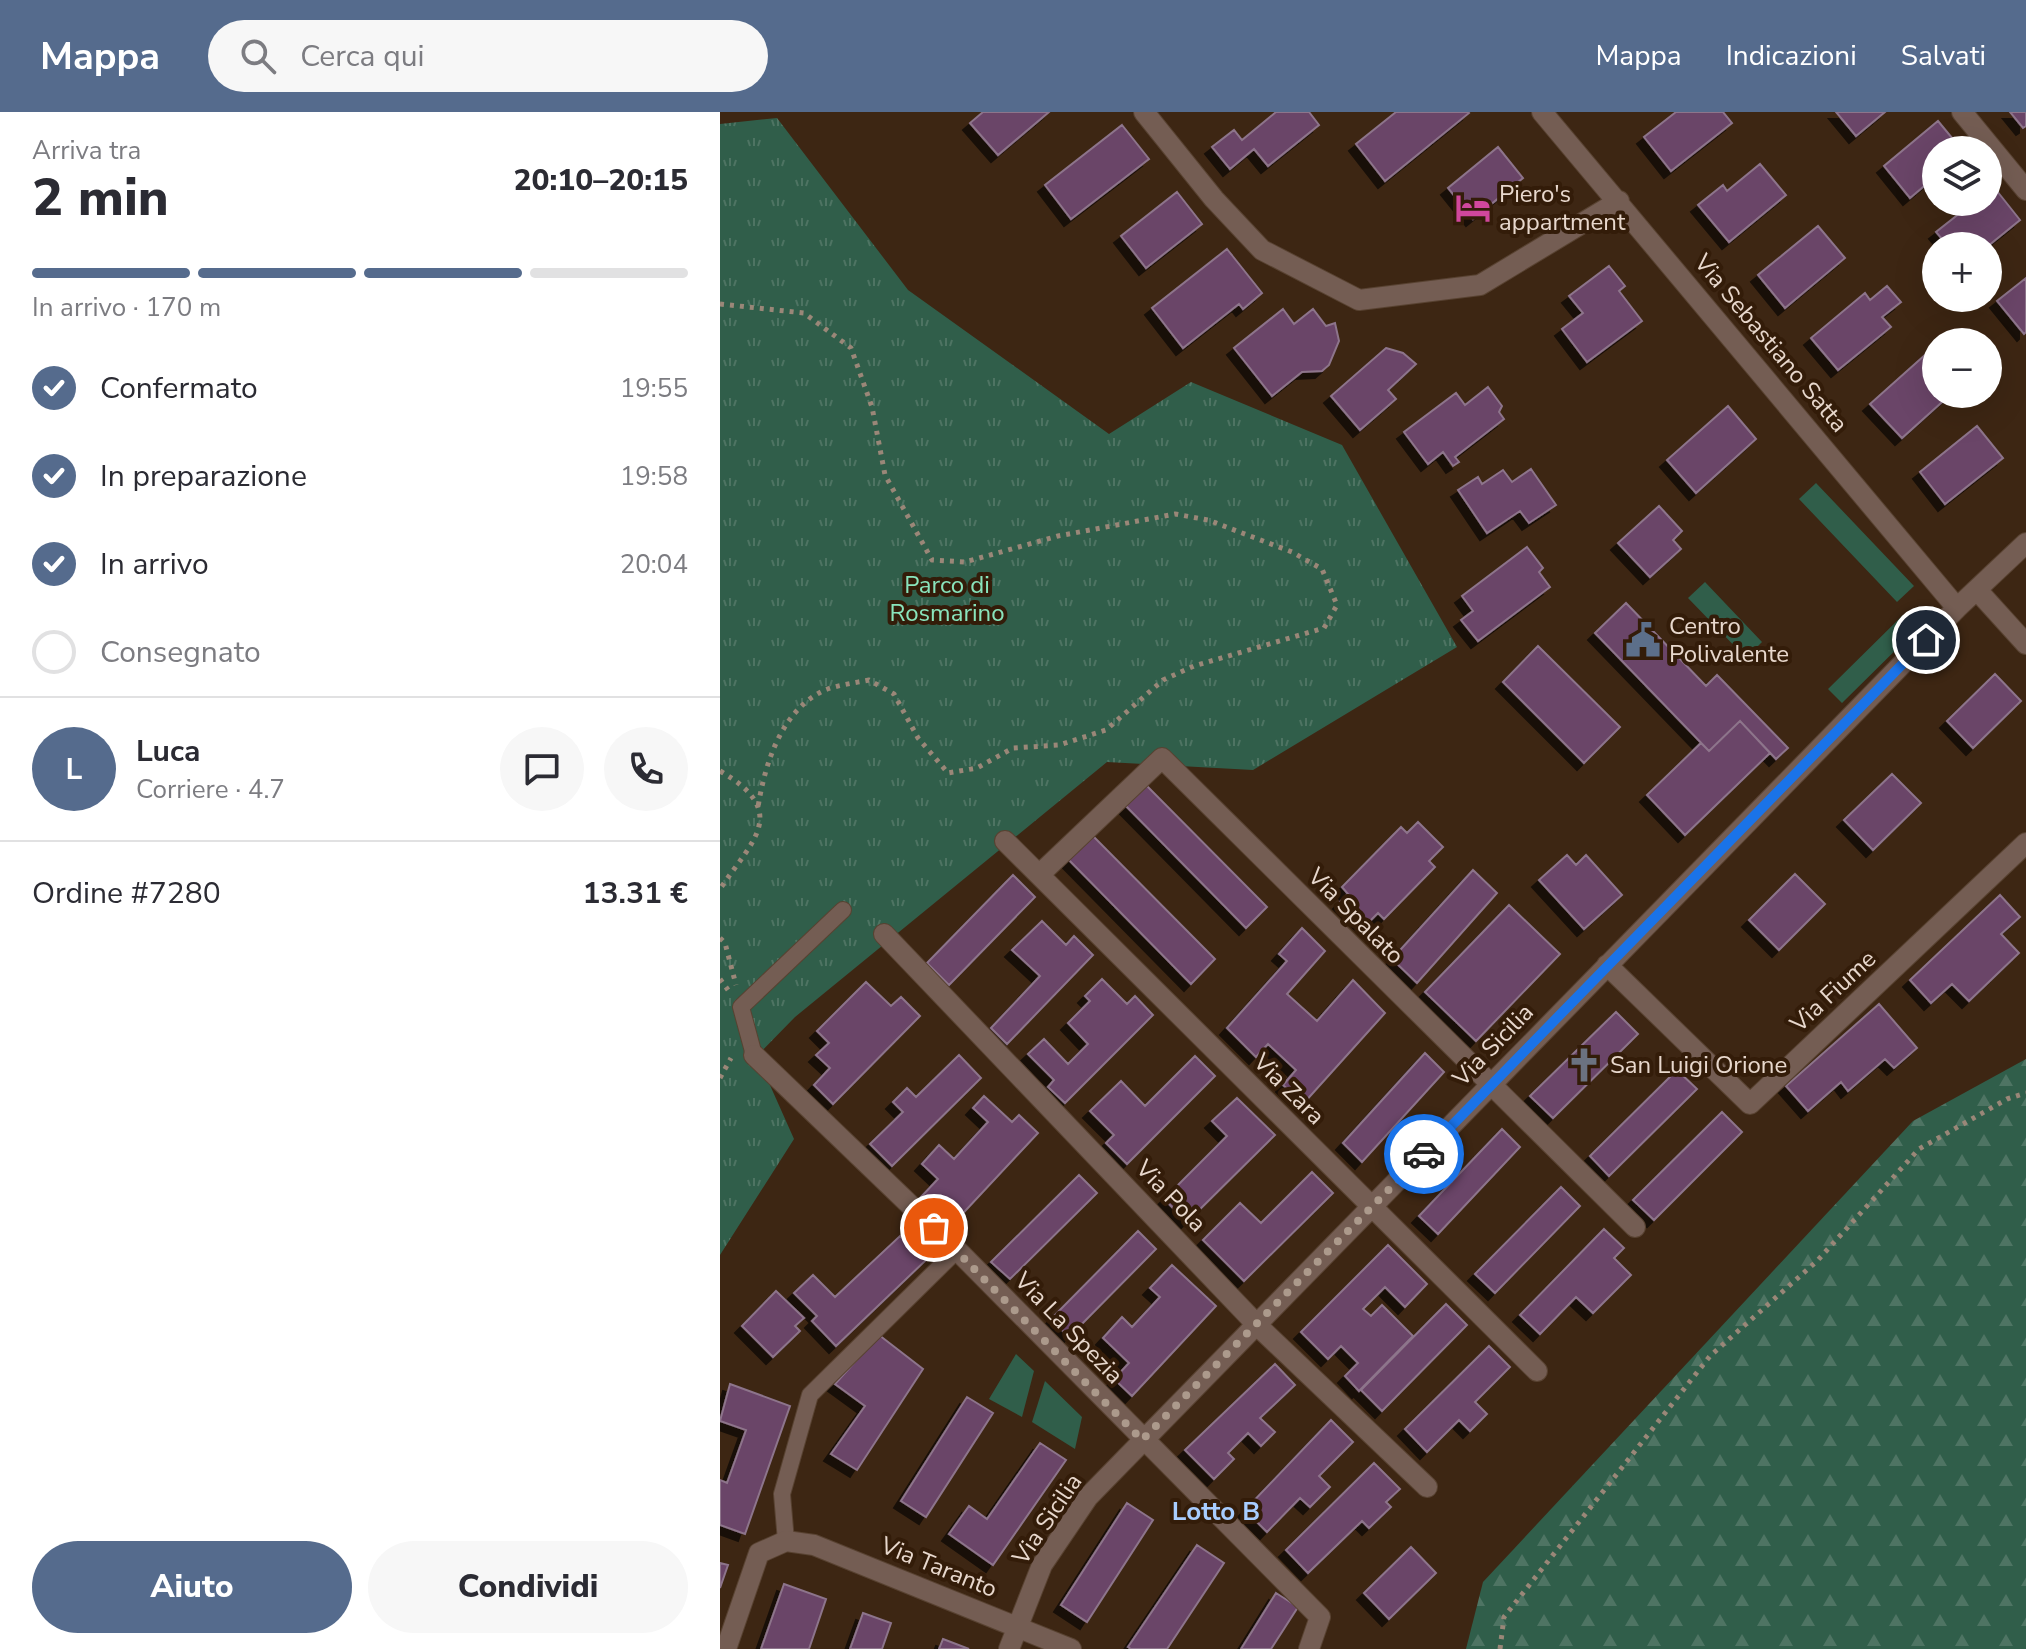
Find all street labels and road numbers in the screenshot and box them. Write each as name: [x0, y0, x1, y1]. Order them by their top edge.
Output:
street label: Via Sebastiano Satta: [1686, 246, 1855, 439]
street label: Via Spalato: [1300, 860, 1411, 971]
street label: Via Fiume: [1782, 943, 1883, 1040]
street label: Via Sicilia: [1445, 997, 1540, 1094]
street label: Via Zara: [1246, 1046, 1332, 1132]
street label: Via Pola: [1128, 1152, 1213, 1239]
street label: Via La Spezia: [1007, 1264, 1130, 1391]
street label: Via Sicilia: [1004, 1467, 1089, 1572]
street label: Via Taranto: [875, 1529, 1002, 1605]

